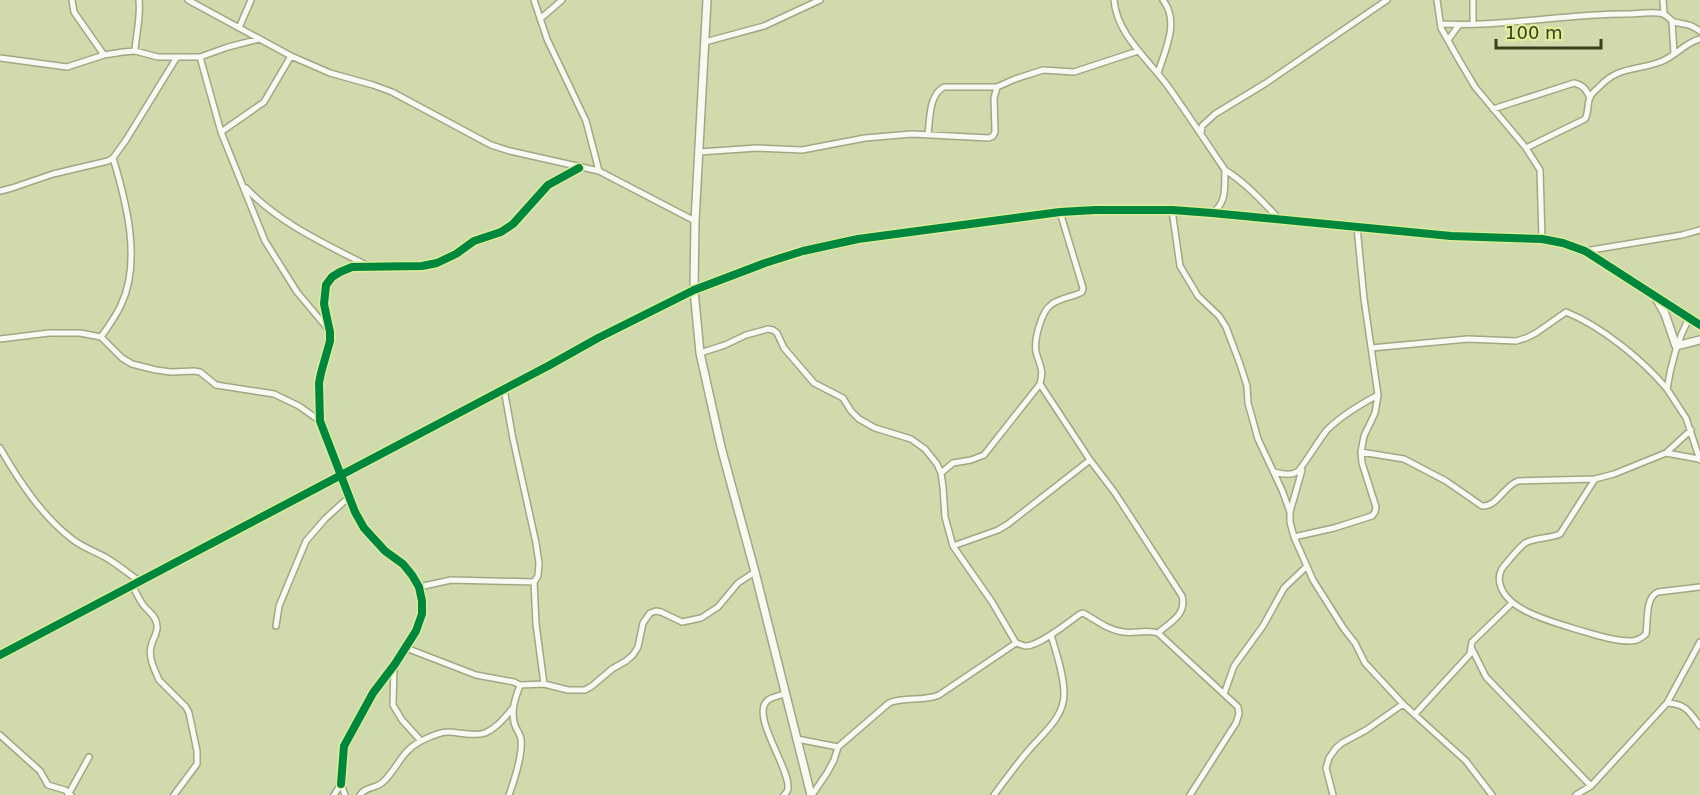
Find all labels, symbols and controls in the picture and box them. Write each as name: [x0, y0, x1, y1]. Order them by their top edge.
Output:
scale bar: [1496, 12, 1601, 50]
text: 100 m: [1505, 22, 1563, 43]

